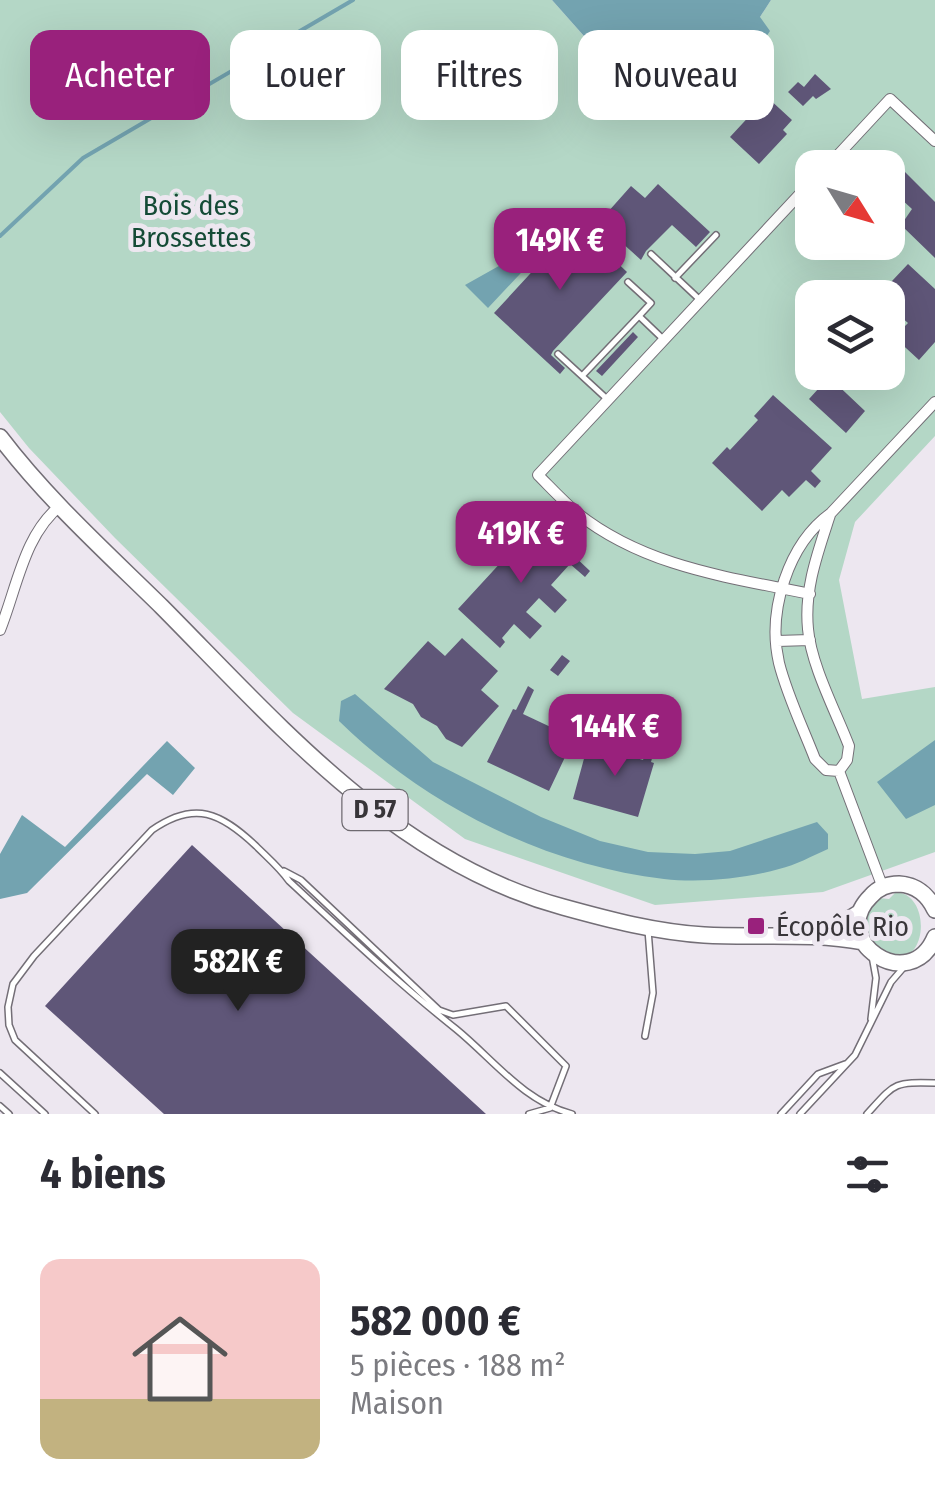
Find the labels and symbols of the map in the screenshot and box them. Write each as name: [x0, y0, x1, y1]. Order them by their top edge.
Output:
north arrow: [795, 150, 905, 260]
park label: Bois des Brossettes: [131, 189, 251, 254]
pin: 149K €: [479, 208, 641, 293]
pin: 419K €: [440, 501, 602, 586]
pin: 144K €: [534, 694, 696, 779]
road number: D 57: [342, 790, 408, 830]
place label: Écopôle Rio: [776, 910, 909, 943]
marker: Écopôle Rio: [745, 915, 767, 937]
pin: 582K €: [157, 929, 319, 1014]

